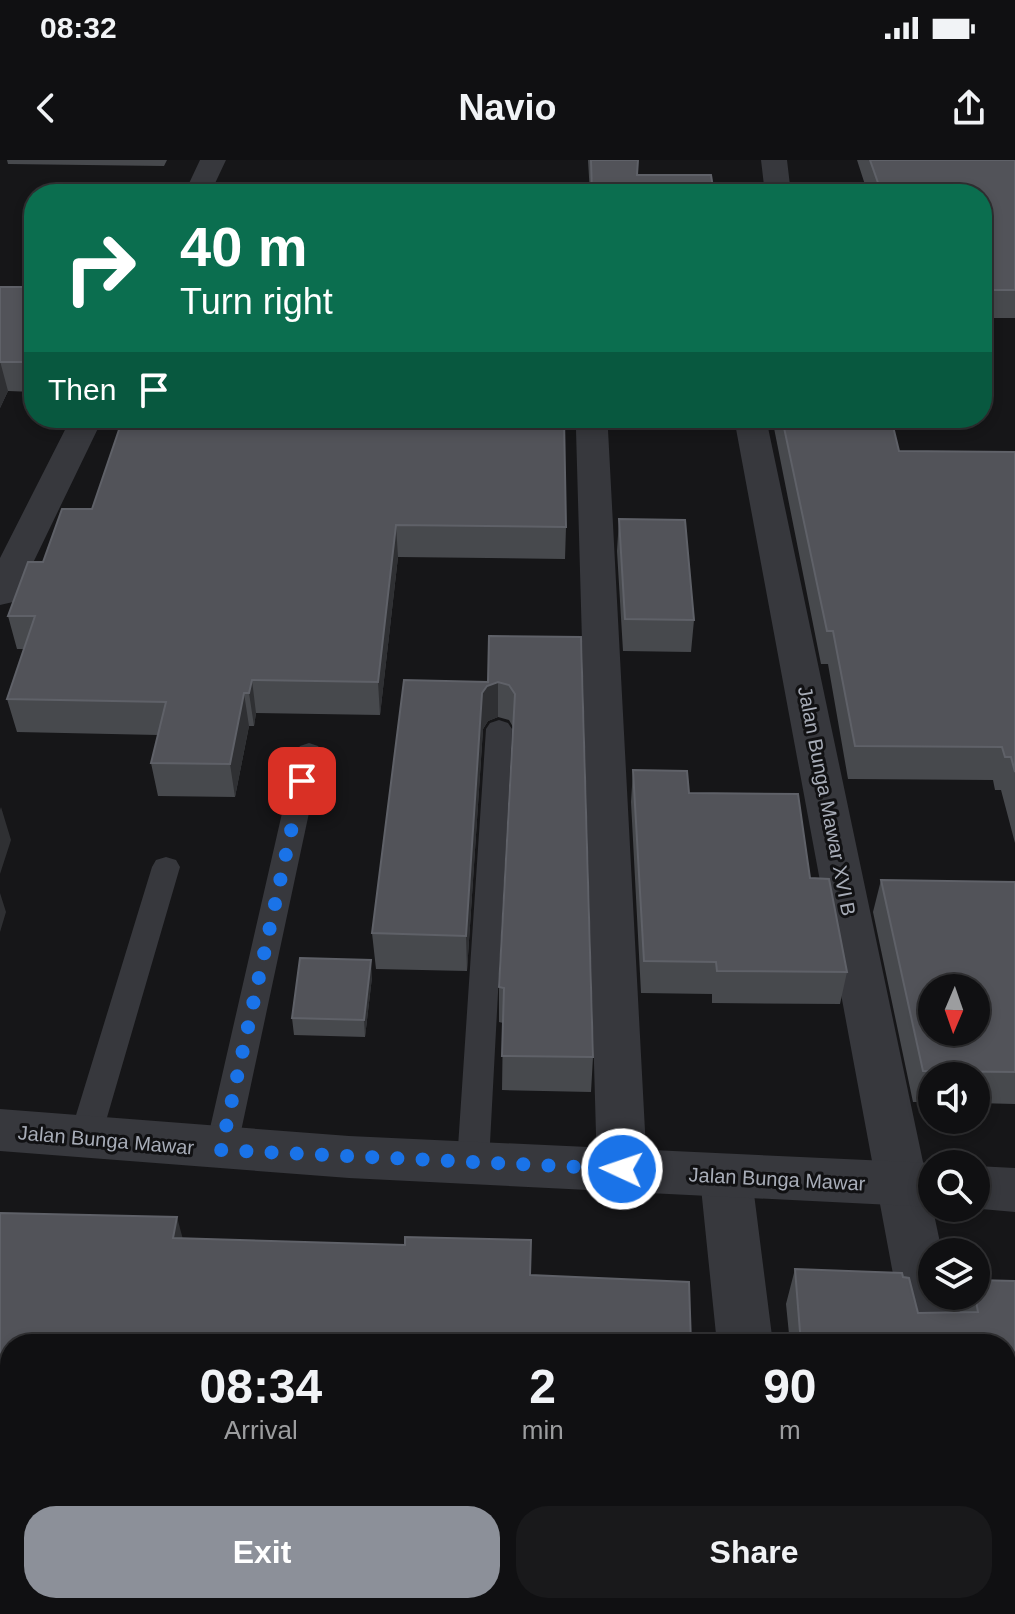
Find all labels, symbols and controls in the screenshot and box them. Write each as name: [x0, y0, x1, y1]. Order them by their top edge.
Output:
text: 08:32: [40, 11, 117, 44]
icon: back: [24, 86, 68, 130]
icon: share: [947, 86, 991, 130]
text: Navio: [458, 87, 557, 128]
text: 40 m: [180, 215, 308, 278]
icon: right: [48, 216, 152, 320]
text: Turn right: [180, 281, 333, 322]
icon: arrive: [132, 368, 176, 412]
text: Then: [48, 373, 116, 406]
street label: Jalan Bunga Mawar XVI B: [794, 684, 860, 918]
pin: [268, 747, 336, 815]
icon: arrive: [280, 759, 324, 803]
north arrow: [918, 974, 990, 1046]
map controls: [918, 974, 990, 1310]
button: sound: [918, 1062, 990, 1134]
street label: Jalan Bunga Mawar: [17, 1121, 195, 1159]
position arrow: [580, 1127, 664, 1211]
button: search: [918, 1150, 990, 1222]
street label: Jalan Bunga Mawar: [688, 1163, 866, 1195]
button: layers: [918, 1238, 990, 1310]
text: 08:34: [199, 1360, 322, 1413]
text: 2: [529, 1360, 556, 1413]
text: 90: [763, 1360, 817, 1413]
text: Arrival: [224, 1415, 298, 1445]
text: min: [522, 1415, 564, 1445]
text: m: [779, 1415, 801, 1445]
button: Exit: [24, 1506, 500, 1598]
button: Share: [516, 1506, 992, 1598]

